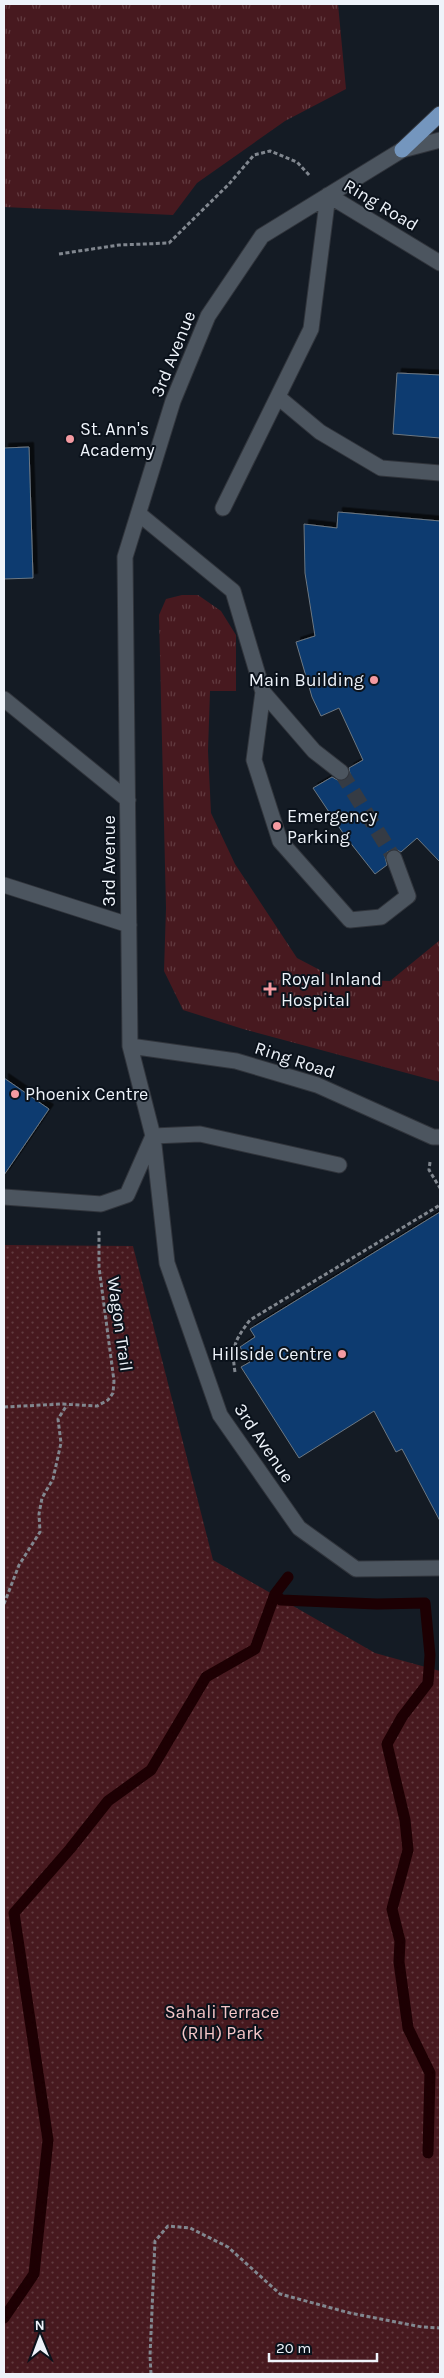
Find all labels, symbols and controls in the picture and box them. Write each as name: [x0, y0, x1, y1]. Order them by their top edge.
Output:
street label: Ring Road: [340, 174, 422, 236]
street label: 3rd Avenue: [146, 308, 200, 400]
place label: St. Ann's Academy: [80, 418, 155, 461]
marker: St. Ann's Academy: [64, 433, 76, 445]
place label: Main Building: [249, 669, 364, 691]
marker: Main Building: [368, 674, 380, 686]
place label: Emergency Parking: [287, 805, 378, 848]
street label: 3rd Avenue: [98, 815, 120, 907]
marker: Emergency Parking: [271, 820, 283, 832]
place label: Royal Inland Hospital: [281, 968, 382, 1011]
marker: Royal Inland Hospital: [263, 982, 277, 996]
street label: Ring Road: [252, 1037, 338, 1083]
place label: Phoenix Centre: [25, 1083, 148, 1105]
marker: Phoenix Centre: [9, 1088, 21, 1100]
street label: Wagon Trail: [102, 1275, 138, 1373]
place label: Hillside Centre: [212, 1343, 332, 1365]
marker: Hillside Centre: [336, 1348, 348, 1360]
street label: 3rd Avenue: [229, 1399, 299, 1487]
park label: Sahali Terrace (RIH) Park: [165, 2001, 279, 2044]
north arrow: [15, 2313, 65, 2363]
text: N: [35, 2317, 45, 2334]
scale bar: [269, 2330, 376, 2362]
text: 20 m: [276, 2339, 311, 2357]

